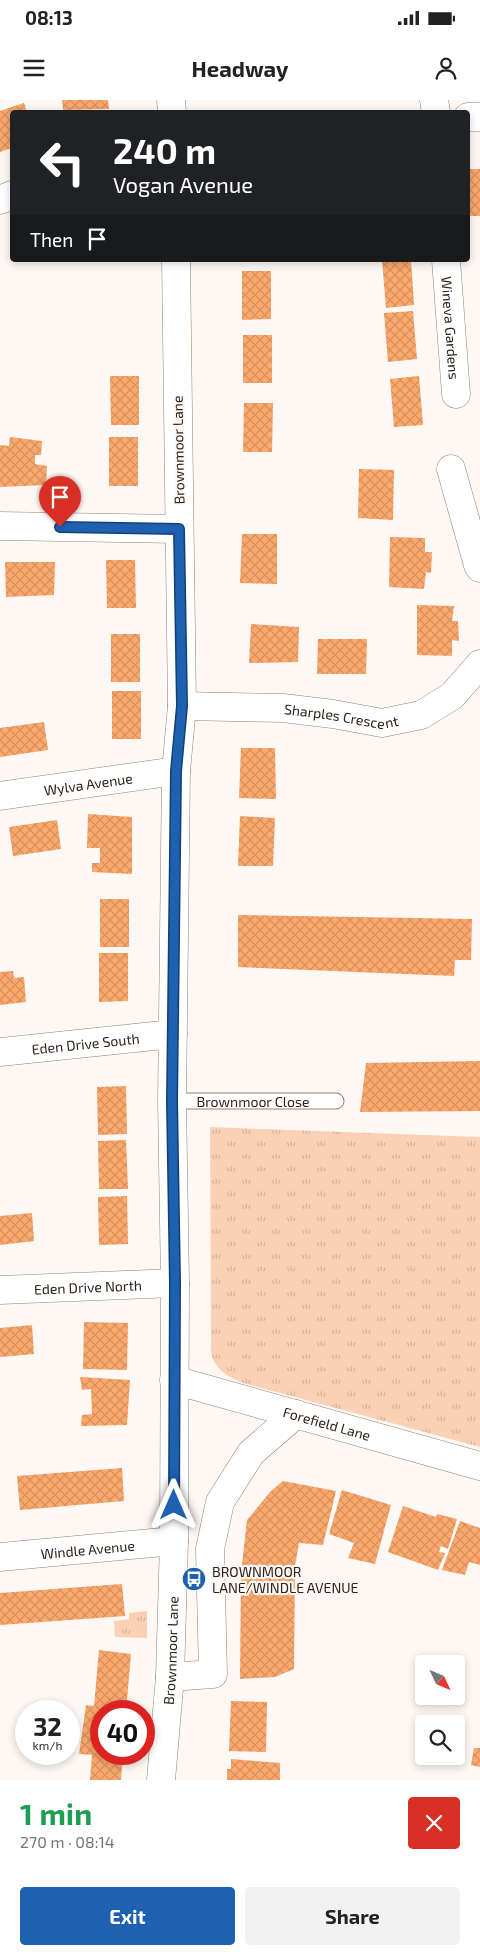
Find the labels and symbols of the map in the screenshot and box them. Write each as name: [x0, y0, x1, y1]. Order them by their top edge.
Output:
street label: Wineva Gardens: [439, 276, 463, 380]
street label: Brownmoor Lane: [169, 395, 187, 505]
pin: [39, 476, 81, 527]
street label: Sharples Crescent: [283, 700, 400, 732]
street label: Wylva Avenue: [43, 769, 134, 798]
street label: Eden Drive South: [31, 1029, 140, 1057]
street label: Brownmoor Close: [196, 1093, 310, 1110]
street label: Eden Drive North: [34, 1276, 142, 1297]
street label: Forefield Lane: [281, 1403, 373, 1443]
position arrow: [147, 1478, 199, 1530]
street label: Windle Avenue: [40, 1536, 135, 1562]
place label: BROWNMOOR LANE/WINDLE AVENUE: [212, 1563, 359, 1596]
bus stop icon: BROWNMOOR LANE/WINDLE AVENUE: [181, 1566, 207, 1592]
street label: Brownmoor Lane: [159, 1596, 181, 1705]
north arrow: [415, 1655, 465, 1705]
speed limit sign: 40: [90, 1700, 155, 1765]

